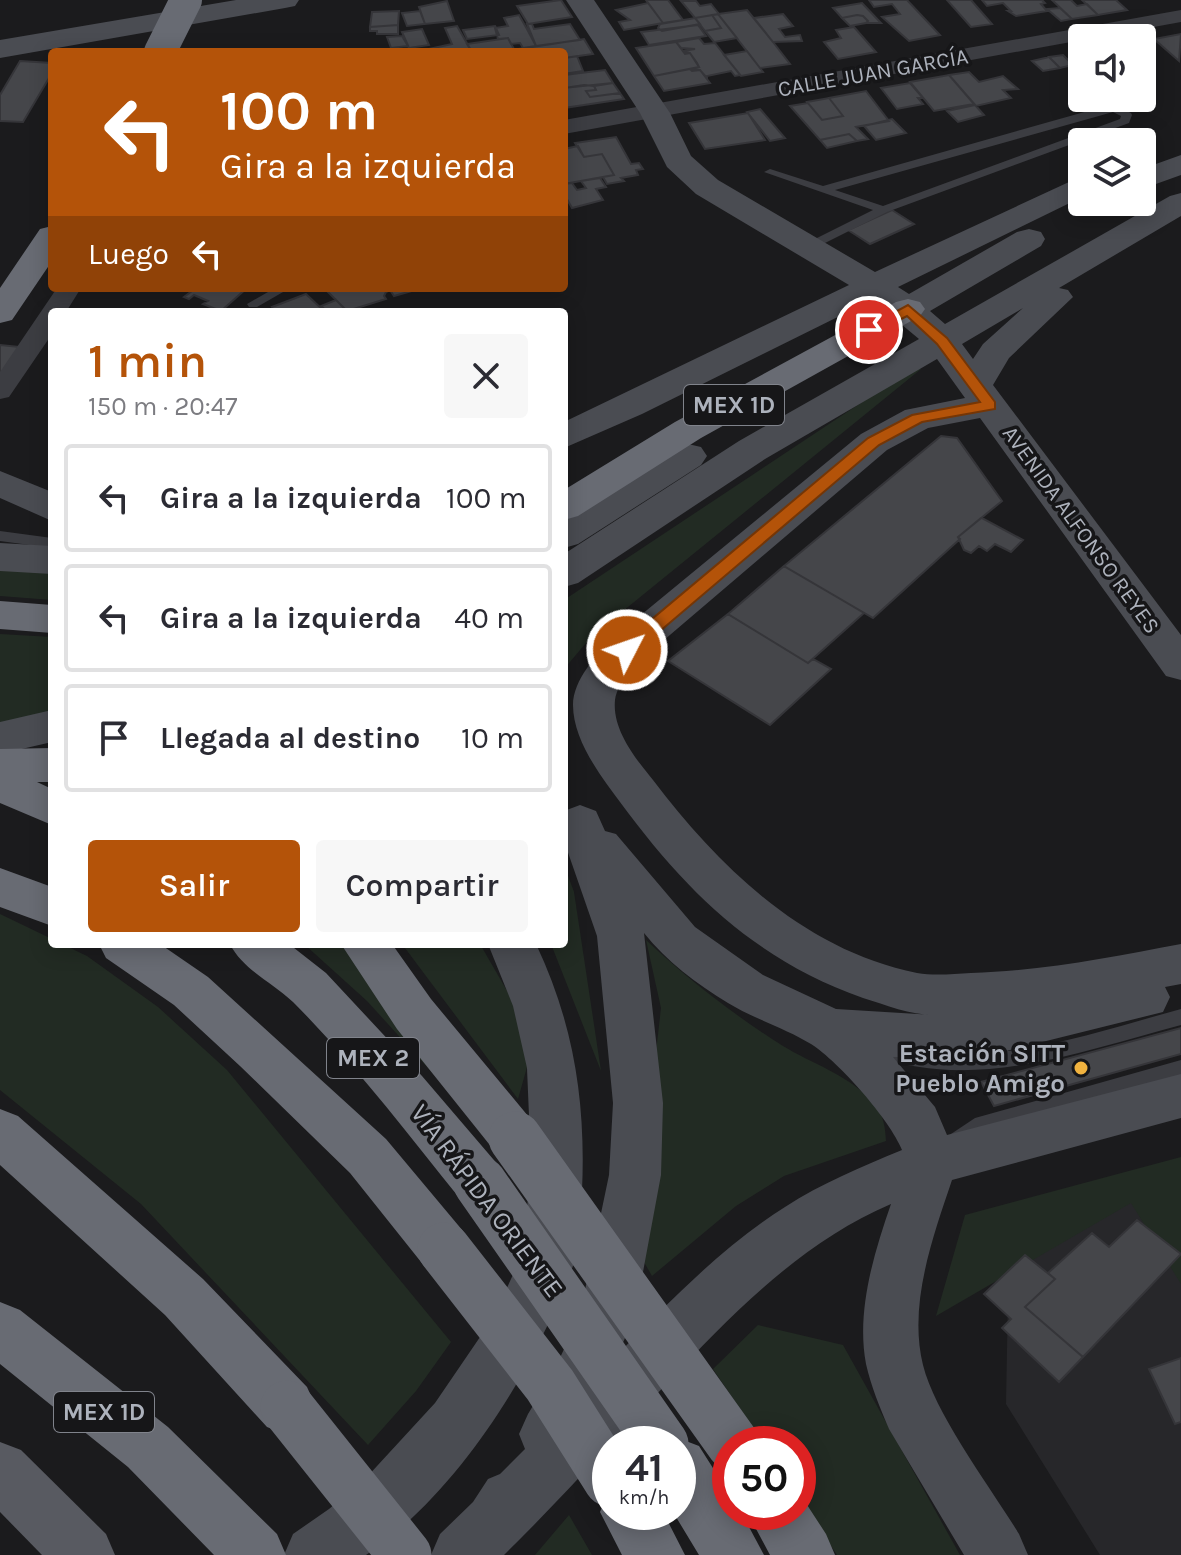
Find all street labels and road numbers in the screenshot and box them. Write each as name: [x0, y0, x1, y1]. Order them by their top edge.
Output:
street label: CALLE JUAN GARCÍA: [776, 42, 971, 103]
road number: MEX 1D: [684, 385, 784, 425]
street label: AVENIDA ALFONSO REYES: [997, 421, 1165, 639]
road number: MEX 2: [327, 1038, 419, 1078]
street label: VÍA RÁPIDA ORIENTE: [404, 1098, 571, 1304]
road number: MEX 1D: [54, 1392, 154, 1432]

